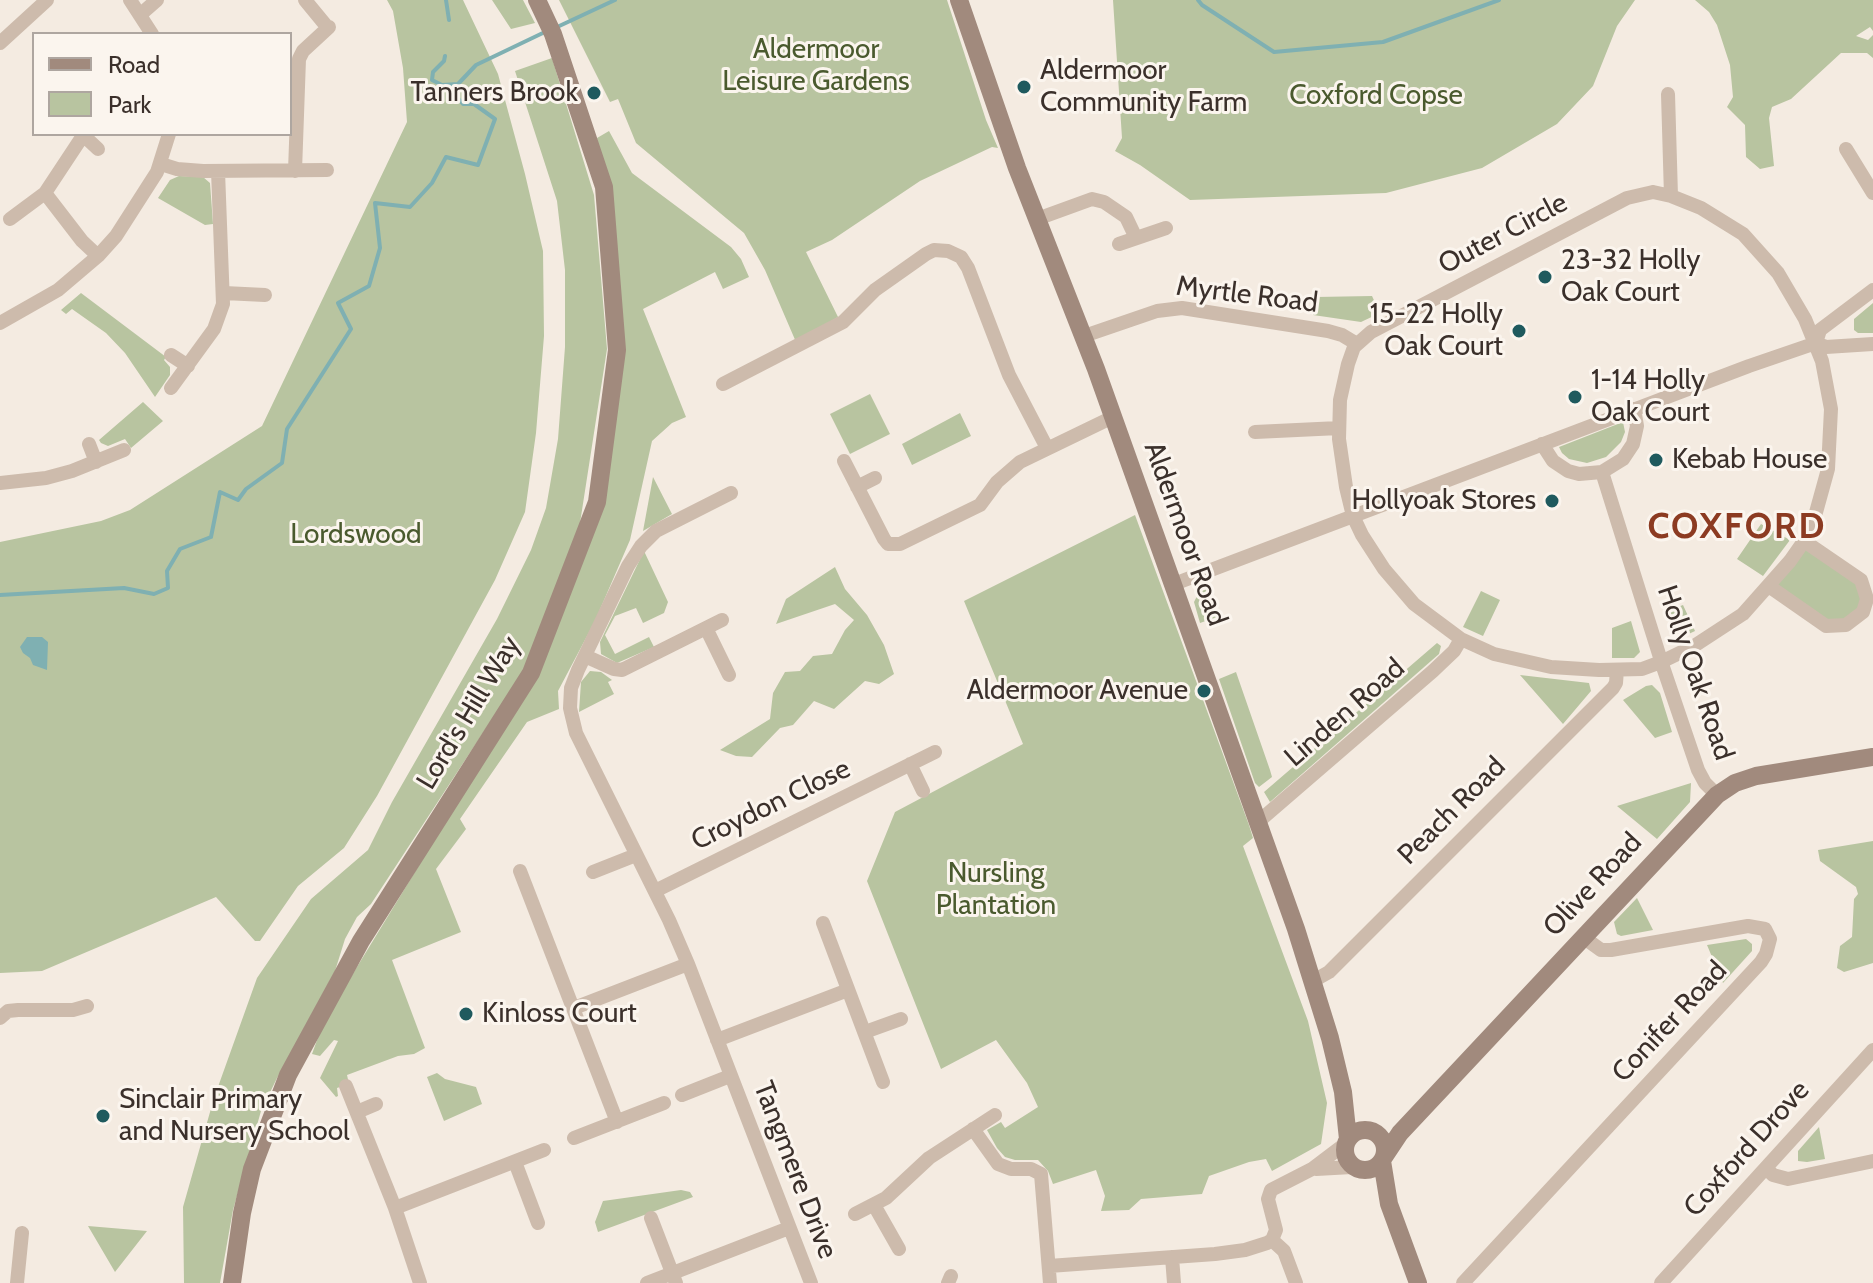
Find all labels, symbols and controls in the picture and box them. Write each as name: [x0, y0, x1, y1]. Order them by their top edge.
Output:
legend: [32, 32, 292, 136]
park label: Aldermoor Leisure Gardens: [722, 33, 910, 99]
text: Road: [108, 50, 160, 79]
place label: Aldermoor Community Farm: [1040, 54, 1247, 120]
place label: Tanners Brook: [411, 76, 578, 110]
marker: Aldermoor Community Farm: [1015, 78, 1033, 96]
park label: Coxford Copse: [1289, 79, 1463, 113]
marker: Tanners Brook: [585, 84, 603, 102]
text: Park: [108, 90, 151, 119]
street label: Outer Circle: [1433, 186, 1573, 282]
place label: 23-32 Holly Oak Court: [1561, 244, 1700, 310]
marker: 23-32 Holly Oak Court: [1536, 268, 1554, 286]
street label: Myrtle Road: [1174, 270, 1320, 320]
place label: 15-22 Holly Oak Court: [1370, 298, 1503, 364]
marker: 15-22 Holly Oak Court: [1510, 322, 1528, 340]
place label: 1-14 Holly Oak Court: [1591, 364, 1710, 430]
marker: 1-14 Holly Oak Court: [1566, 388, 1584, 406]
street label: Aldermoor Road: [1136, 437, 1234, 631]
place label: Kebab House: [1672, 443, 1827, 477]
marker: Kebab House: [1647, 451, 1665, 469]
place label: Hollyoak Stores: [1352, 484, 1536, 518]
marker: Hollyoak Stores: [1543, 492, 1561, 510]
district label: COXFORD: [1647, 505, 1827, 549]
park label: Lordswood: [290, 518, 422, 552]
street label: Holly Oak Road: [1649, 581, 1741, 765]
street label: Lord's Hill Way: [410, 630, 528, 796]
street label: Linden Road: [1278, 652, 1412, 774]
place label: Aldermoor Avenue: [966, 674, 1188, 708]
marker: Aldermoor Avenue: [1195, 682, 1213, 700]
street label: Peach Road: [1391, 750, 1513, 872]
street label: Croydon Close: [686, 752, 856, 858]
street label: Olive Road: [1537, 826, 1649, 944]
park label: Nursling Plantation: [936, 857, 1056, 923]
street label: Conifer Road: [1606, 955, 1734, 1089]
place label: Kinloss Court: [482, 997, 637, 1031]
marker: Kinloss Court: [457, 1005, 475, 1023]
street label: Coxford Drove: [1677, 1074, 1817, 1224]
street label: Tangmere Drive: [746, 1077, 844, 1263]
place label: Sinclair Primary and Nursery School: [119, 1083, 350, 1149]
marker: Sinclair Primary and Nursery School: [94, 1107, 112, 1125]

